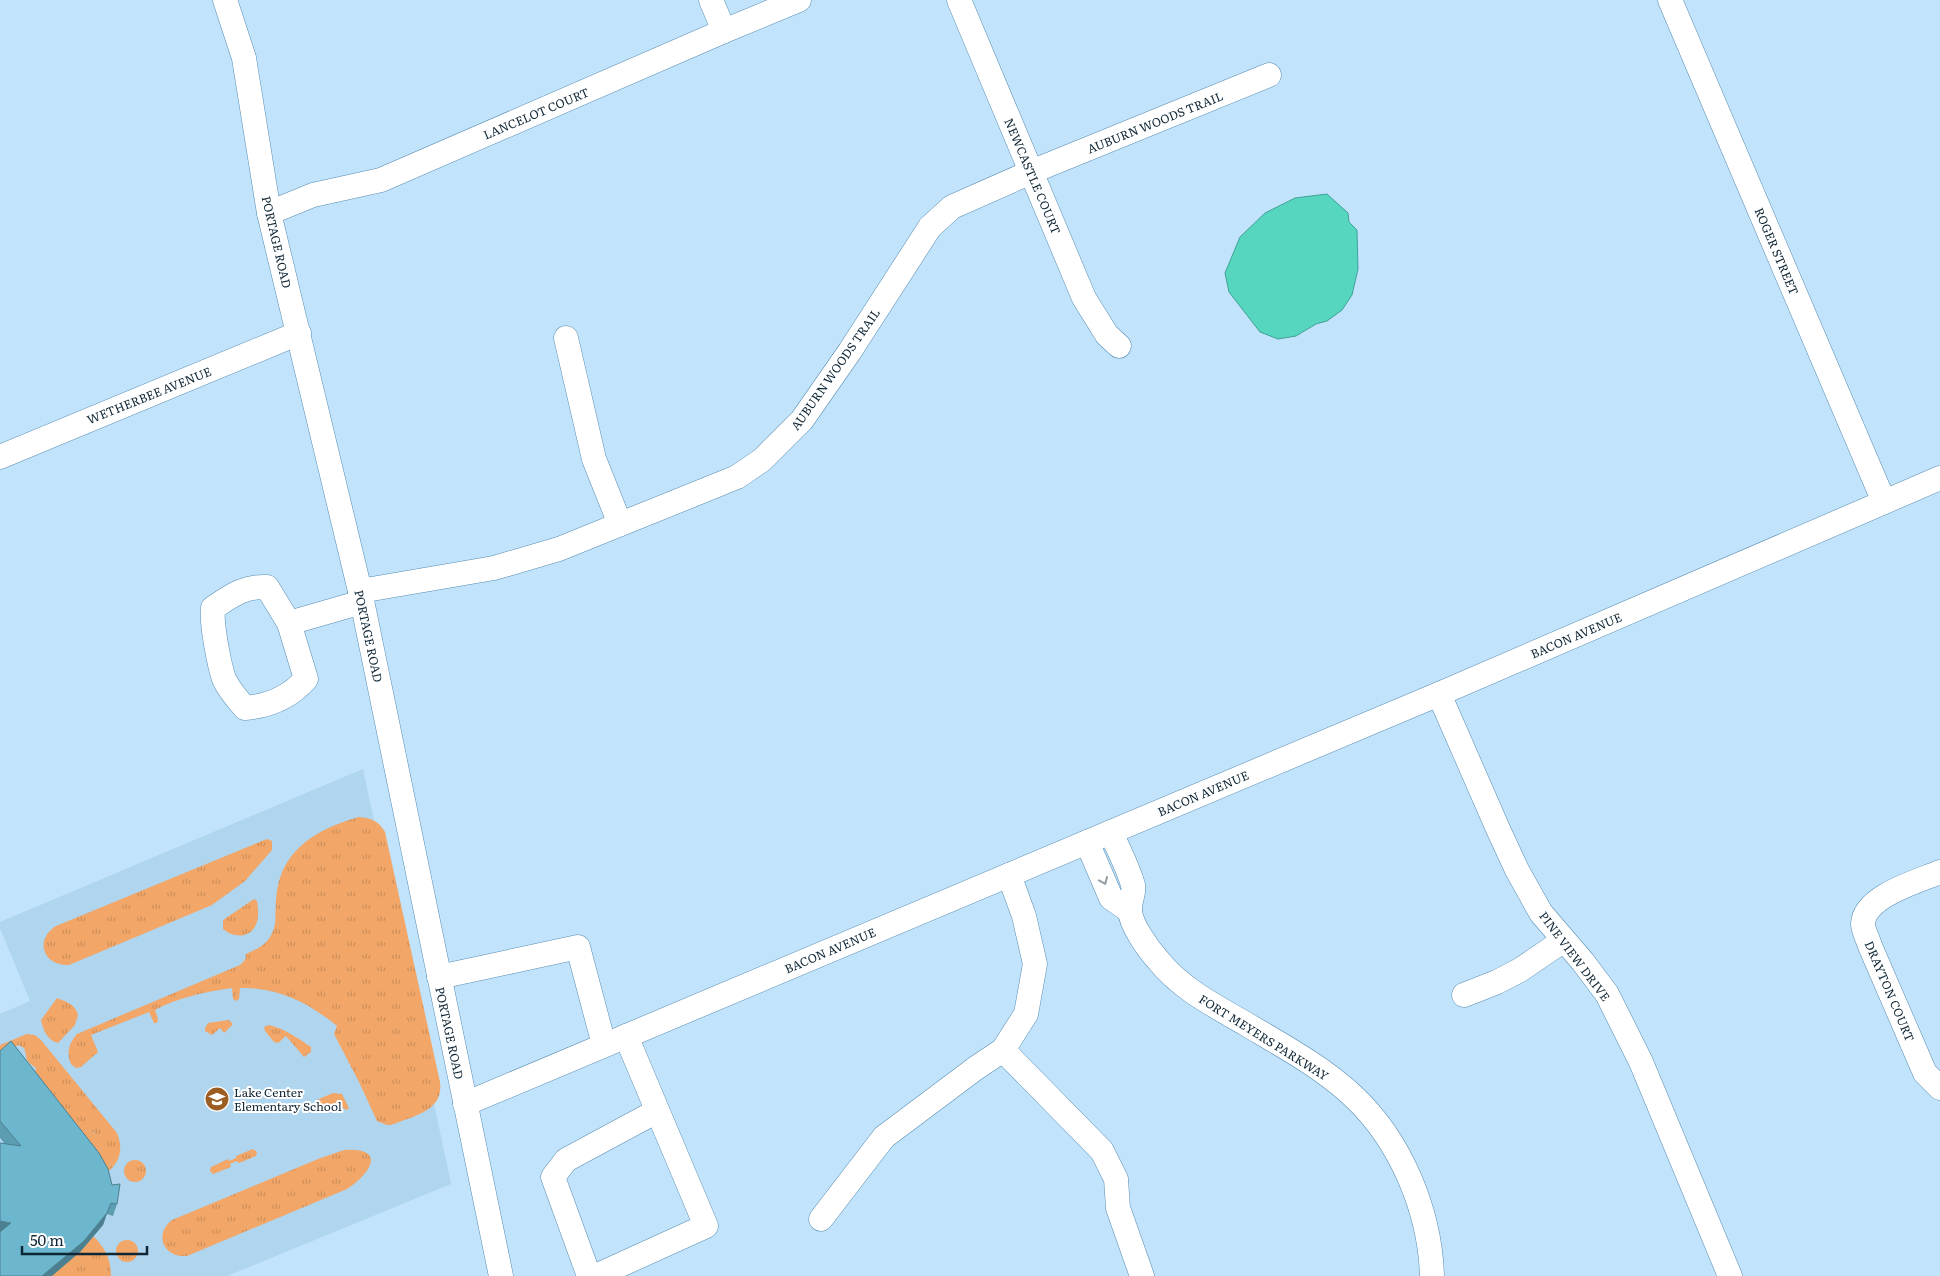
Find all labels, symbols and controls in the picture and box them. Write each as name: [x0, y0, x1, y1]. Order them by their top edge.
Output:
street label: LANCELOT COURT: [480, 82, 592, 143]
street label: AUBURN WOODS TRAIL: [1084, 86, 1226, 158]
street label: NEWCASTLE COURT: [1000, 115, 1066, 237]
street label: PORTAGE ROAD: [258, 194, 296, 290]
street label: ROGER STREET: [1750, 204, 1804, 298]
street label: AUBURN WOODS TRAIL: [786, 304, 884, 434]
street label: WETHERBEE AVENUE: [84, 362, 214, 428]
street label: PORTAGE ROAD: [350, 588, 388, 684]
street label: BACON AVENUE: [1528, 608, 1625, 662]
street label: BACON AVENUE: [1155, 766, 1252, 820]
one-way arrow: [1098, 876, 1108, 884]
street label: PINE VIEW DRIVE: [1535, 907, 1615, 1005]
street label: BACON AVENUE: [782, 923, 879, 977]
street label: DRAYTON COURT: [1861, 938, 1919, 1044]
street label: PORTAGE ROAD: [431, 985, 469, 1081]
street label: FORT MEYERS PARKWAY: [1196, 990, 1333, 1085]
place label: Lake Center Elementary School: [234, 1083, 342, 1115]
school or university icon: Lake Center Elementary School: [204, 1086, 230, 1112]
scale bar: [22, 1224, 148, 1256]
text: 50 m: [30, 1228, 64, 1251]

